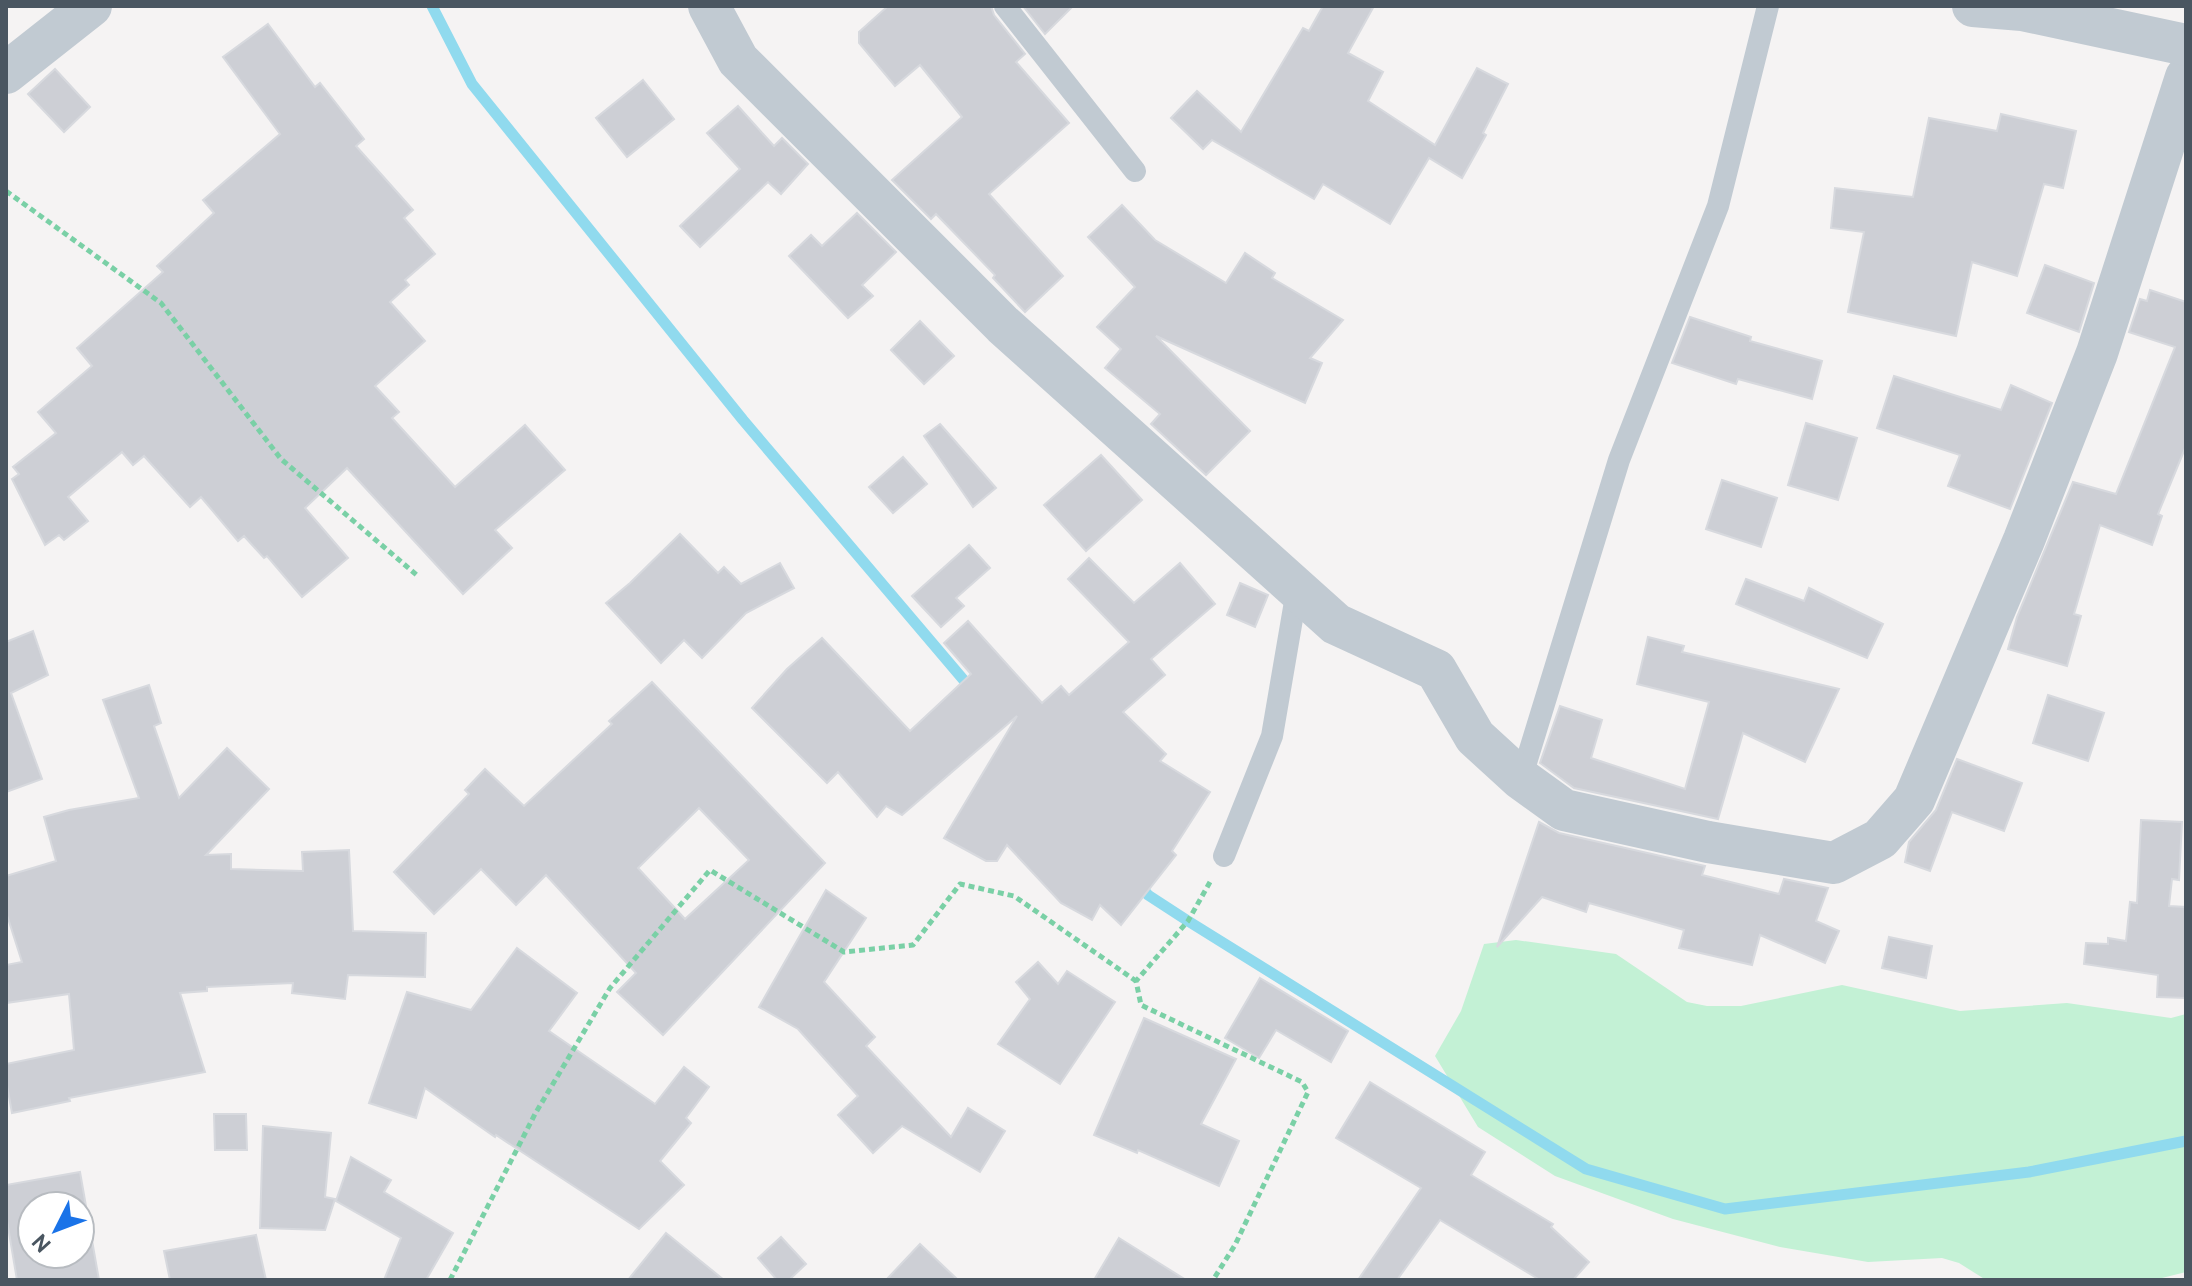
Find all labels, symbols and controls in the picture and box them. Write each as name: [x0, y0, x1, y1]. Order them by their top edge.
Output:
north arrow: [16, 1190, 96, 1270]
text: N: [28, 1227, 58, 1257]

